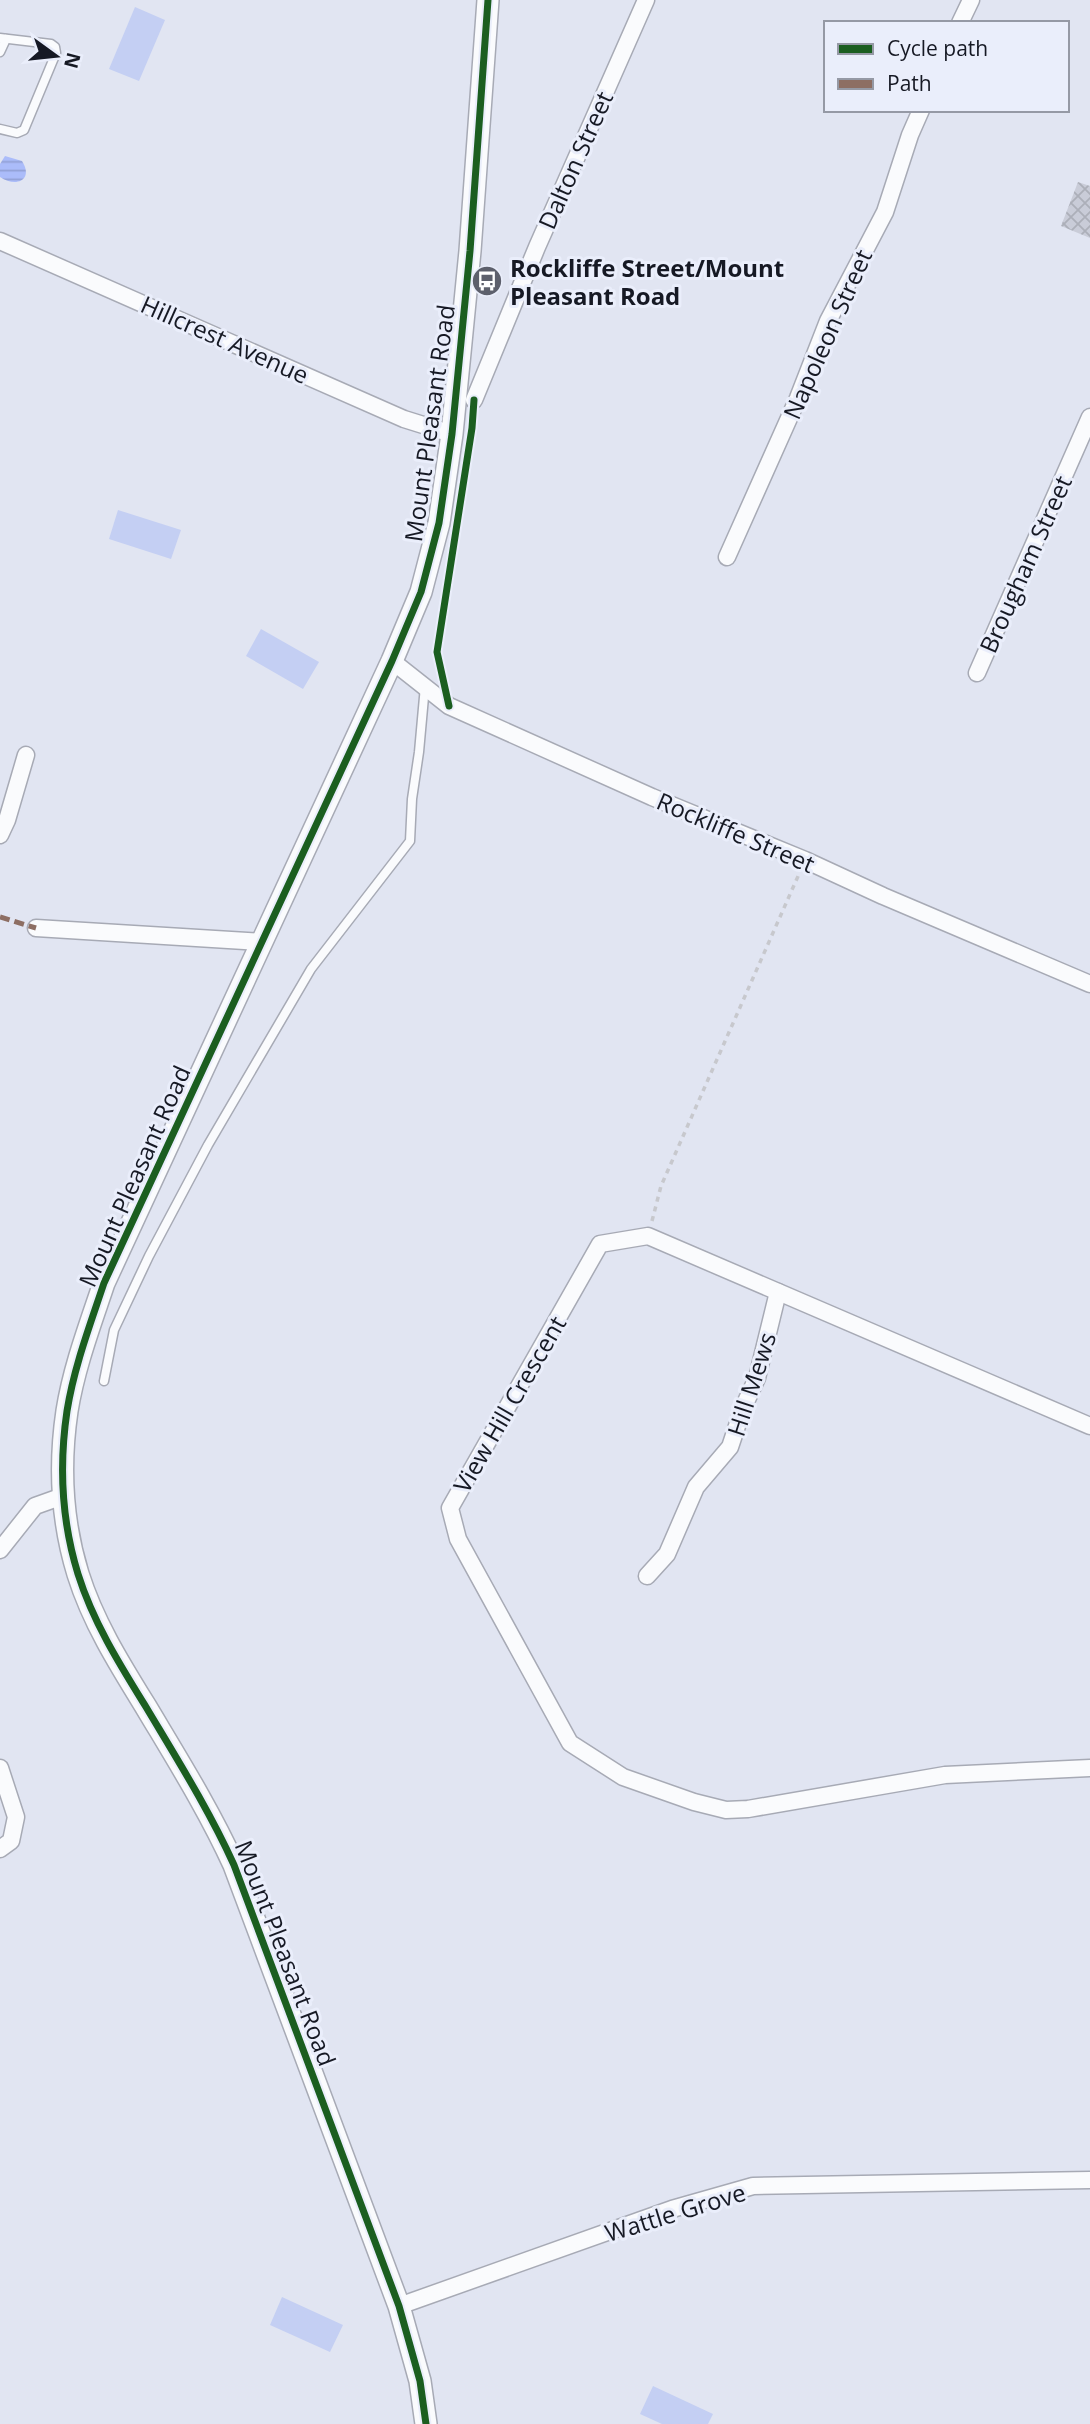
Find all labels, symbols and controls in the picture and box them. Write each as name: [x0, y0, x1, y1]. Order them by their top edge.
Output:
north arrow: [21, 21, 91, 91]
legend: [824, 21, 1069, 112]
text: Cycle path: [887, 34, 988, 62]
text: N: [58, 50, 87, 71]
text: Path: [887, 69, 932, 97]
street label: Dalton Street: [530, 86, 620, 234]
street label: Napoleon Street: [775, 244, 879, 424]
place label: Rockliffe Street/Mount Pleasant Road: [510, 251, 784, 312]
bus stop icon: Rockliffe Street/Mount Pleasant Road: [470, 264, 504, 298]
street label: Hillcrest Avenue: [136, 287, 314, 391]
street label: Mount Pleasant Road: [396, 302, 462, 544]
street label: Brougham Street: [971, 470, 1079, 658]
street label: Rockliffe Street: [652, 784, 820, 880]
street label: Mount Pleasant Road: [70, 1060, 198, 1292]
street label: View Hill Crescent: [445, 1310, 573, 1498]
street label: Hill Mews: [719, 1328, 783, 1440]
street label: Mount Pleasant Road: [228, 1835, 344, 2071]
street label: Wattle Grove: [601, 2175, 749, 2249]

